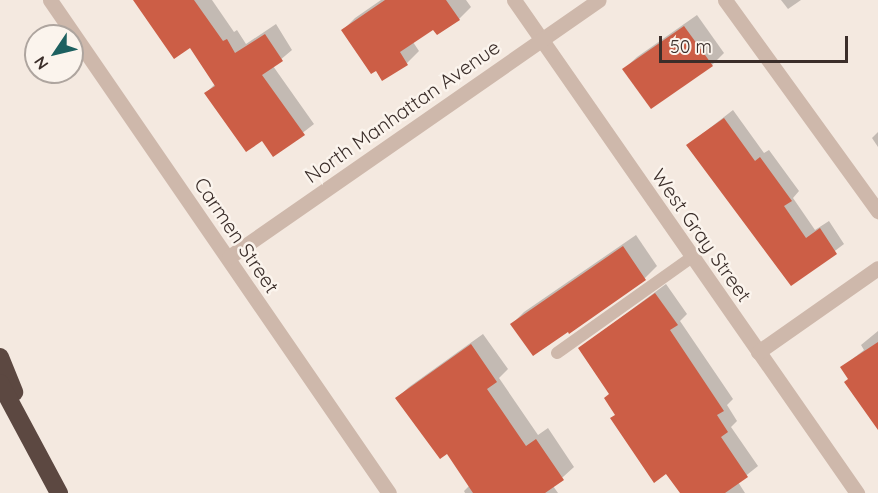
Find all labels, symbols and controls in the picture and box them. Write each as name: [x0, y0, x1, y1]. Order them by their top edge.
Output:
north arrow: [24, 24, 84, 84]
scale bar: [662, 24, 851, 62]
street label: North Manhattan Avenue: [300, 34, 504, 188]
text: 50 m: [670, 35, 712, 58]
text: N: [29, 53, 52, 74]
street label: West Gray Street: [647, 164, 757, 306]
street label: Carmen Street: [190, 173, 284, 297]

